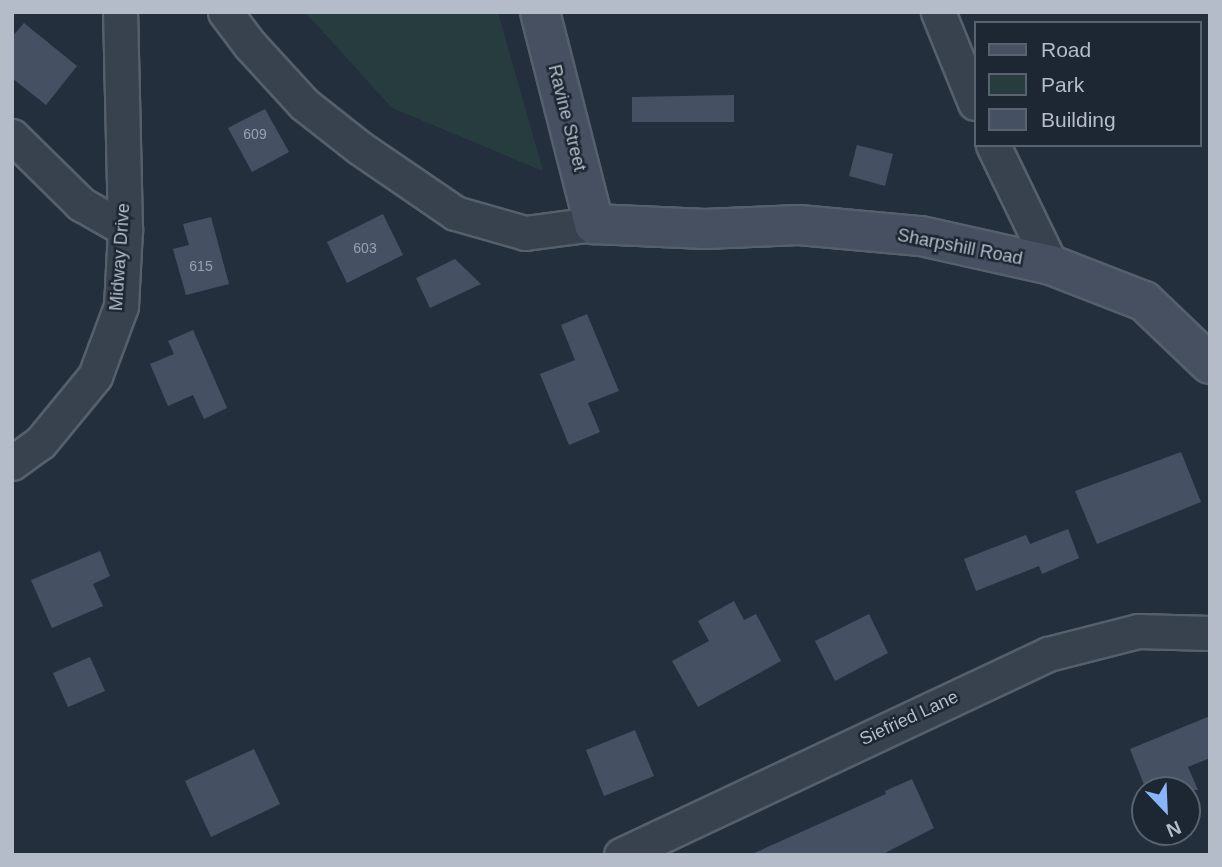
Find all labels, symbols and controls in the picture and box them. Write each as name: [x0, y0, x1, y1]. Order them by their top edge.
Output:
legend: [974, 21, 1201, 147]
text: Road: [1041, 38, 1091, 61]
street label: Ravine Street: [543, 62, 591, 174]
text: Park: [1041, 73, 1084, 96]
text: Building: [1041, 108, 1116, 131]
house number: 609: [243, 126, 267, 142]
street label: Midway Drive: [105, 202, 135, 312]
street label: Sharpshill Road: [896, 224, 1024, 270]
house number: 603: [353, 240, 377, 256]
house number: 615: [189, 258, 213, 274]
street label: Siefried Lane: [856, 686, 962, 750]
north arrow: [1131, 776, 1201, 846]
text: N: [1163, 817, 1184, 841]

